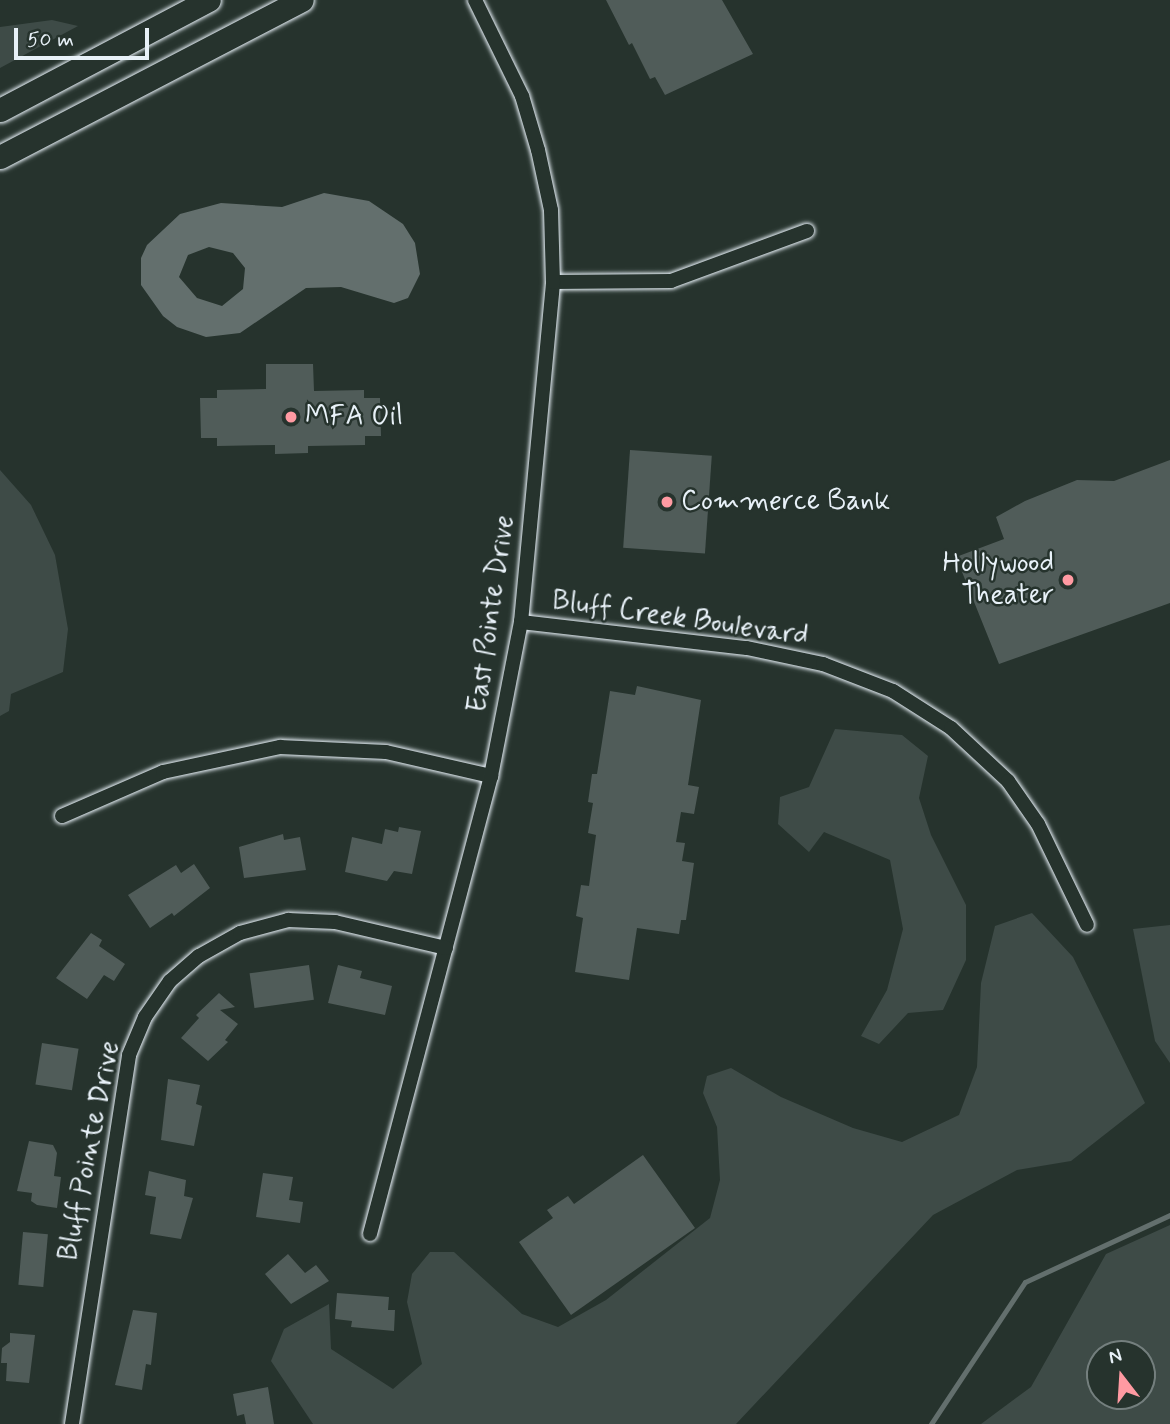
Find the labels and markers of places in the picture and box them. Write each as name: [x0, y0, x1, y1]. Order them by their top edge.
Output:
place label: MFA Oil: [305, 400, 404, 434]
marker: MFA Oil: [283, 409, 299, 425]
place label: Commerce Bank: [681, 485, 889, 519]
marker: Commerce Bank: [659, 494, 675, 510]
place label: Hollywood Theater: [943, 547, 1054, 613]
marker: Hollywood Theater: [1060, 572, 1076, 588]

